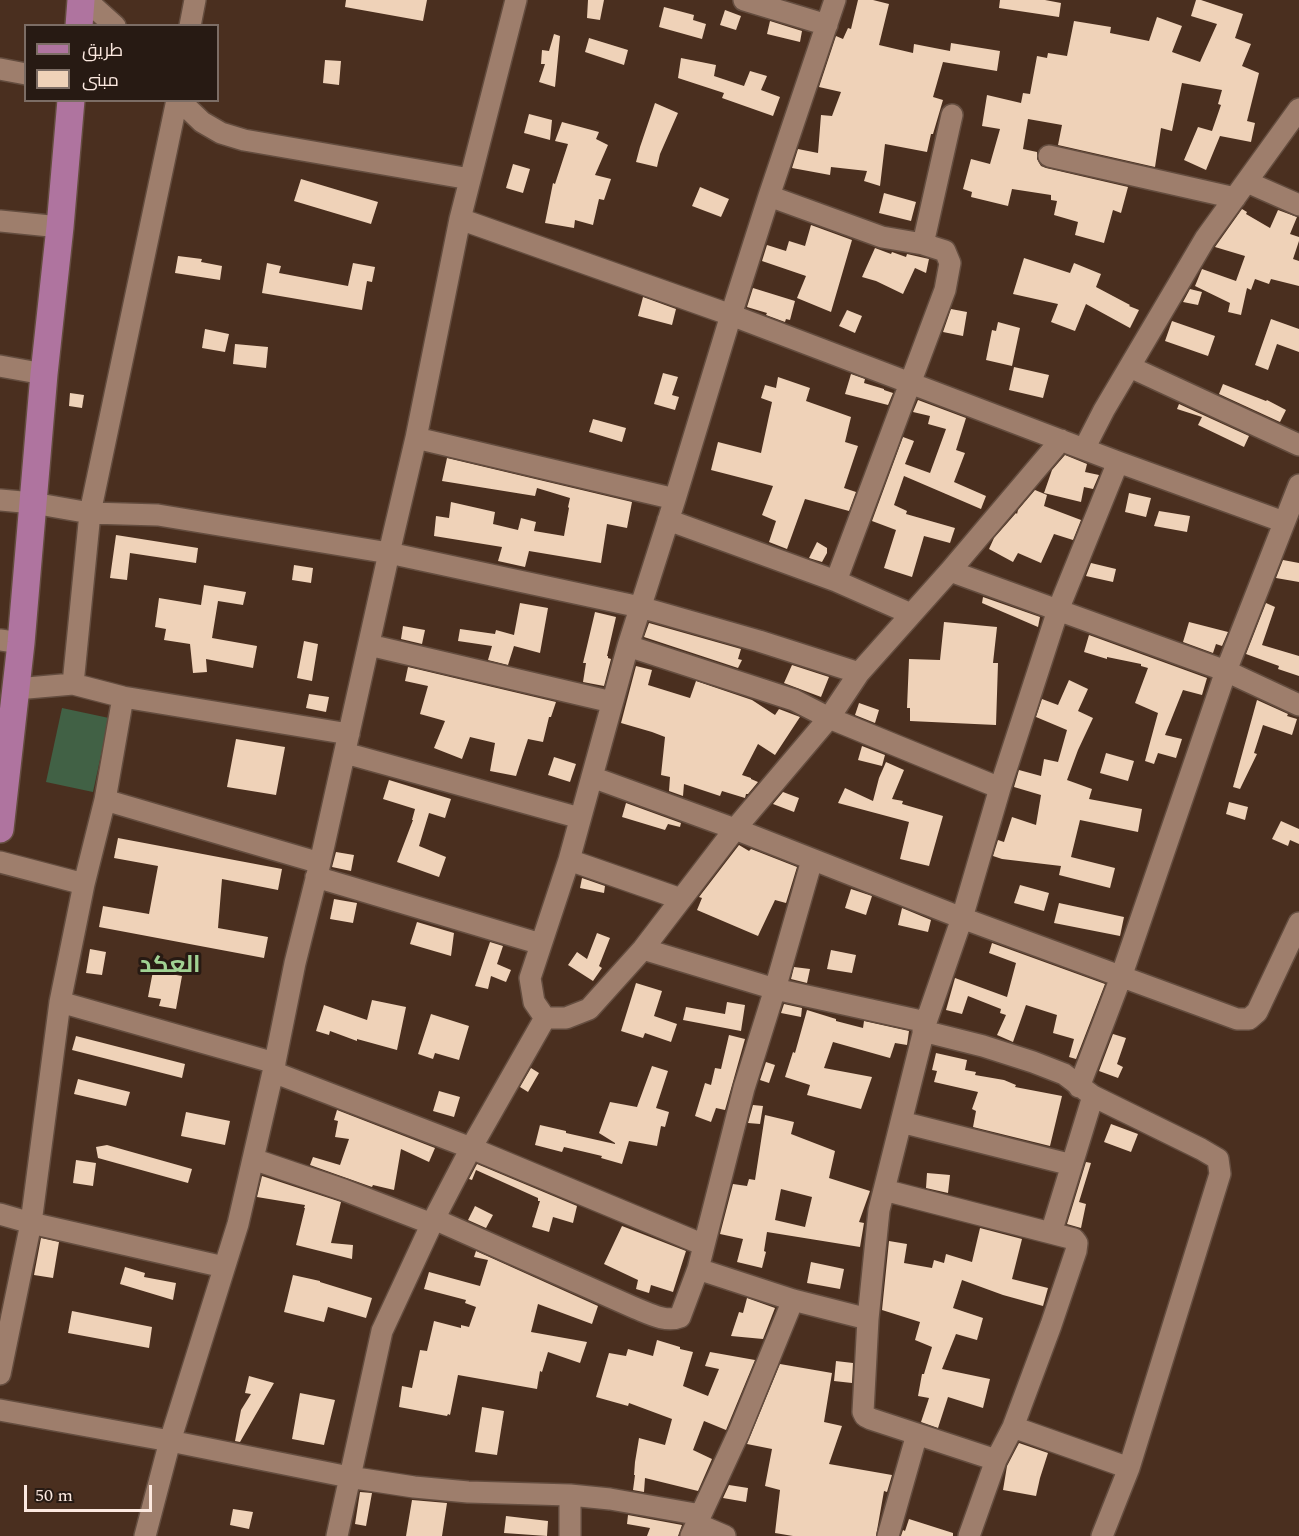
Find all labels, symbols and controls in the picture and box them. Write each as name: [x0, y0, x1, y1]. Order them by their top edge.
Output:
legend: [24, 24, 219, 102]
text: طريق: [82, 37, 123, 64]
text: مبنى: [82, 67, 119, 94]
district label: العكد: [139, 953, 201, 981]
scale bar: [27, 1473, 154, 1511]
text: 50 m: [35, 1482, 73, 1509]

